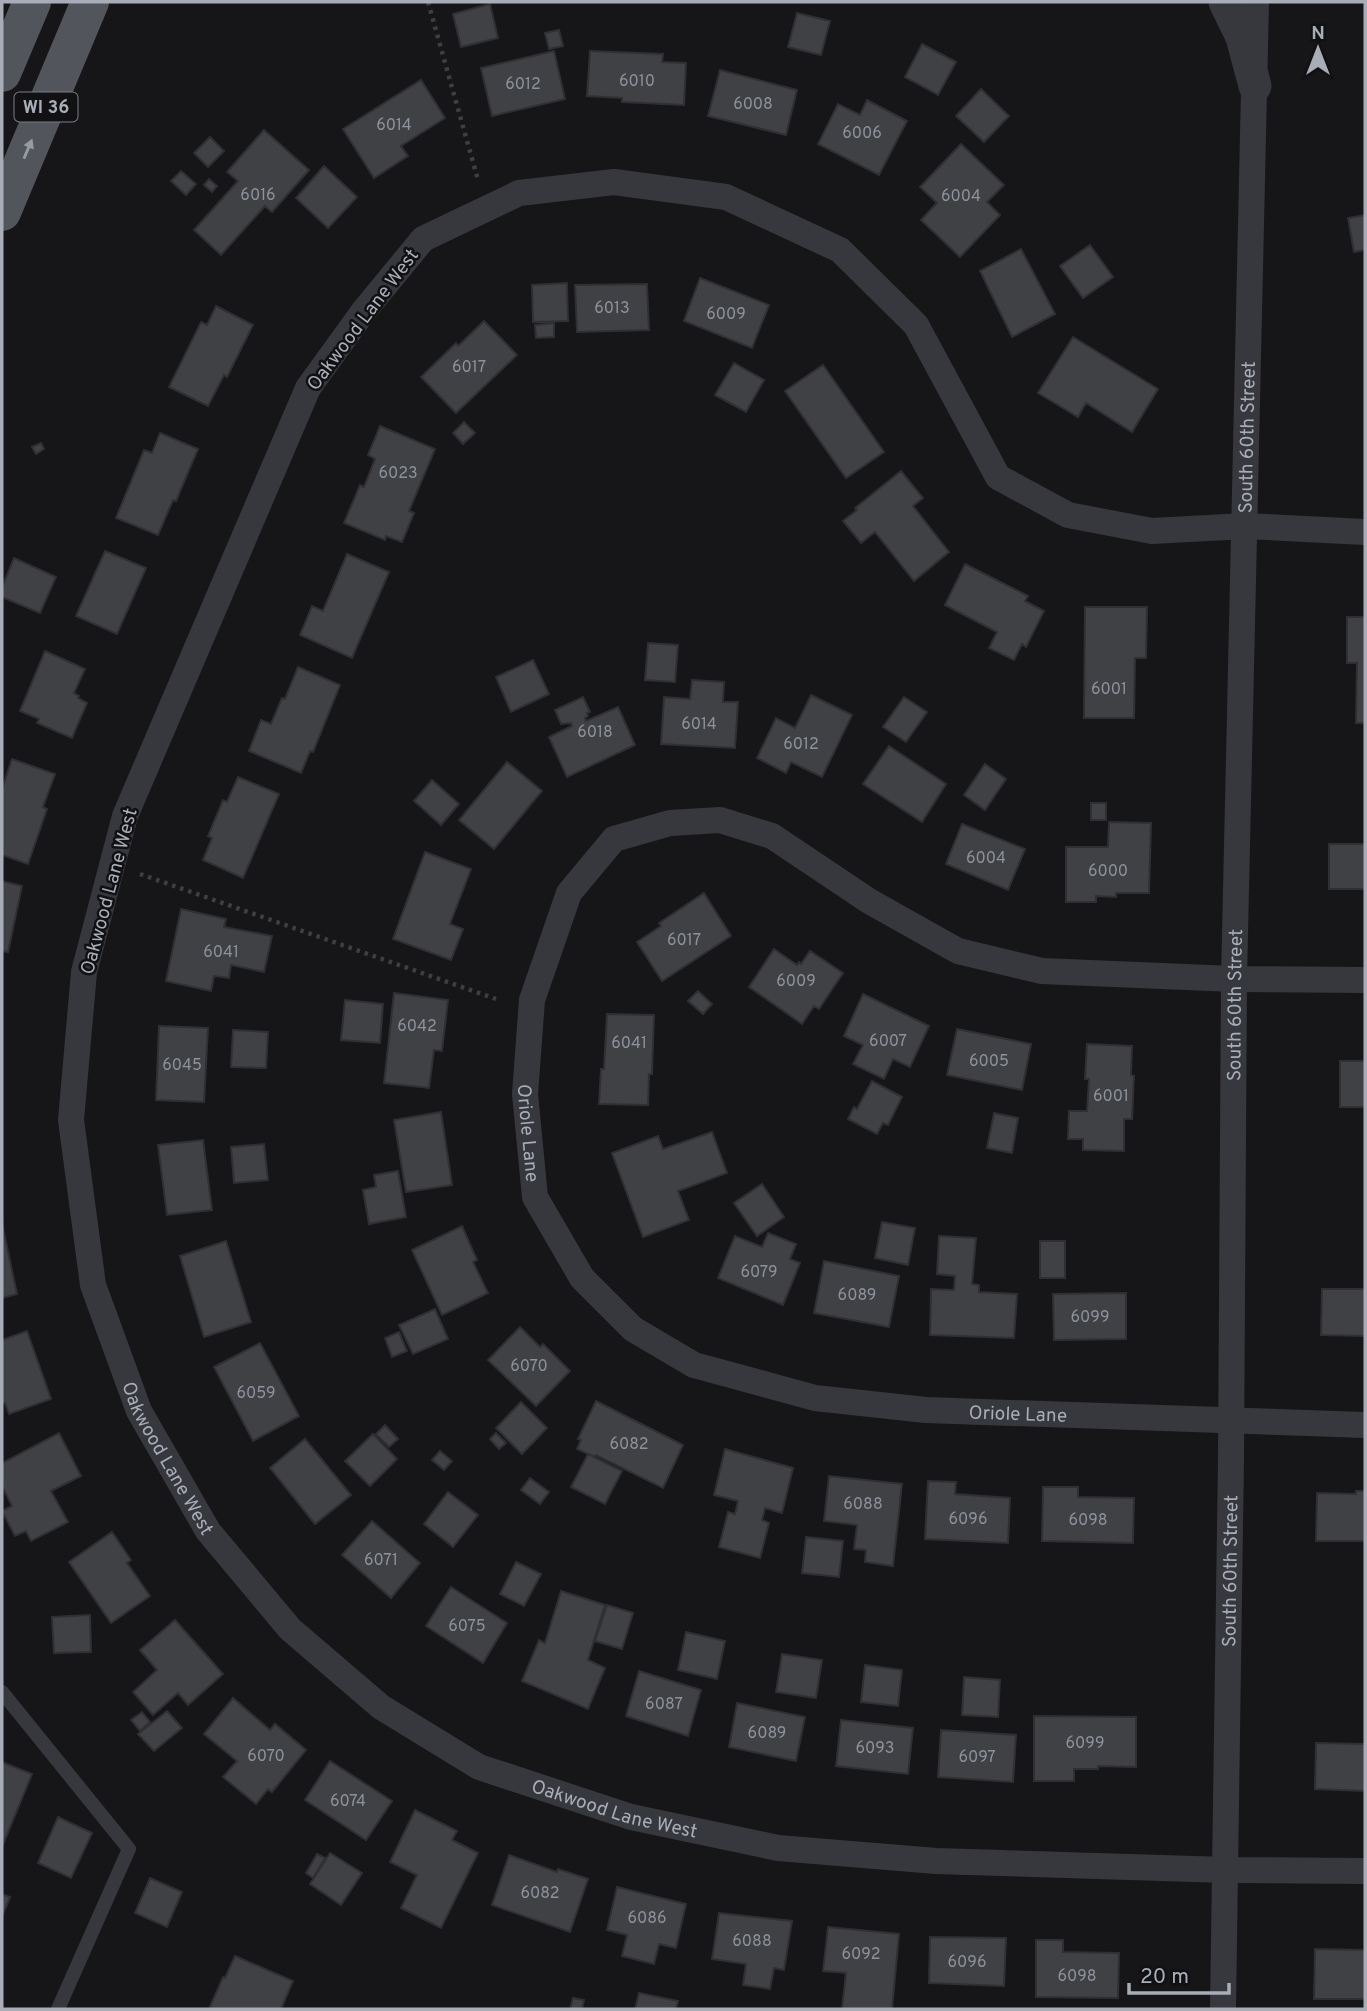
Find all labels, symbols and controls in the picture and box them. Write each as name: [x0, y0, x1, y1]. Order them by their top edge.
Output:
north arrow: [1283, 14, 1353, 84]
text: N: [1311, 22, 1325, 46]
house number: 6010: [619, 72, 655, 92]
house number: 6012: [505, 75, 541, 95]
road number: WI 36: [14, 92, 78, 122]
house number: 6008: [733, 95, 773, 115]
house number: 6014: [376, 116, 412, 136]
house number: 6006: [842, 124, 882, 144]
one-way arrow: [22, 139, 34, 159]
house number: 6016: [240, 186, 276, 206]
house number: 6004: [941, 187, 981, 207]
street label: Oakwood Lane West: [302, 245, 425, 396]
house number: 6013: [594, 299, 630, 319]
house number: 6009: [706, 305, 746, 325]
house number: 6017: [452, 358, 486, 378]
street label: South 60th Street: [1234, 361, 1262, 514]
house number: 6023: [378, 464, 418, 484]
house number: 6001: [1091, 680, 1127, 700]
house number: 6014: [681, 715, 717, 735]
house number: 6018: [577, 723, 613, 743]
house number: 6012: [783, 735, 819, 755]
street label: Oakwood Lane West: [76, 806, 144, 977]
house number: 6004: [966, 849, 1006, 869]
house number: 6000: [1088, 862, 1128, 882]
street label: South 60th Street: [1223, 929, 1249, 1081]
house number: 6017: [667, 931, 701, 951]
house number: 6041: [203, 943, 239, 963]
house number: 6009: [776, 972, 816, 992]
house number: 6042: [397, 1017, 437, 1037]
house number: 6007: [869, 1032, 907, 1052]
house number: 6041: [611, 1034, 647, 1054]
house number: 6005: [969, 1052, 1009, 1072]
house number: 6045: [162, 1056, 202, 1076]
street label: Oriole Lane: [511, 1083, 543, 1183]
house number: 6001: [1093, 1087, 1129, 1107]
house number: 6079: [740, 1263, 778, 1283]
house number: 6089: [838, 1286, 876, 1306]
house number: 6099: [1071, 1308, 1109, 1328]
house number: 6070: [510, 1357, 548, 1377]
street label: Oakwood Lane West: [115, 1379, 218, 1540]
house number: 6059: [236, 1384, 276, 1404]
street label: Oriole Lane: [968, 1401, 1067, 1429]
house number: 6082: [609, 1435, 649, 1455]
house number: 6088: [843, 1495, 883, 1515]
street label: South 60th Street: [1218, 1495, 1244, 1647]
house number: 6096: [949, 1510, 987, 1530]
house number: 6098: [1068, 1511, 1108, 1531]
house number: 6071: [364, 1551, 398, 1571]
house number: 6075: [448, 1617, 486, 1637]
house number: 6087: [645, 1695, 683, 1715]
house number: 6089: [748, 1724, 786, 1744]
house number: 6099: [1066, 1734, 1104, 1754]
house number: 6093: [855, 1739, 895, 1759]
house number: 6070: [247, 1747, 285, 1767]
house number: 6097: [958, 1748, 996, 1768]
street label: Oakwood Lane West: [528, 1775, 699, 1845]
house number: 6074: [330, 1792, 366, 1812]
house number: 6082: [520, 1884, 560, 1904]
house number: 6086: [627, 1909, 667, 1929]
house number: 6088: [732, 1932, 772, 1952]
house number: 6092: [841, 1945, 881, 1965]
scale bar: [1129, 1952, 1229, 1996]
house number: 6096: [948, 1953, 986, 1973]
text: 20 m: [1140, 1964, 1189, 1991]
house number: 6098: [1057, 1967, 1097, 1987]

